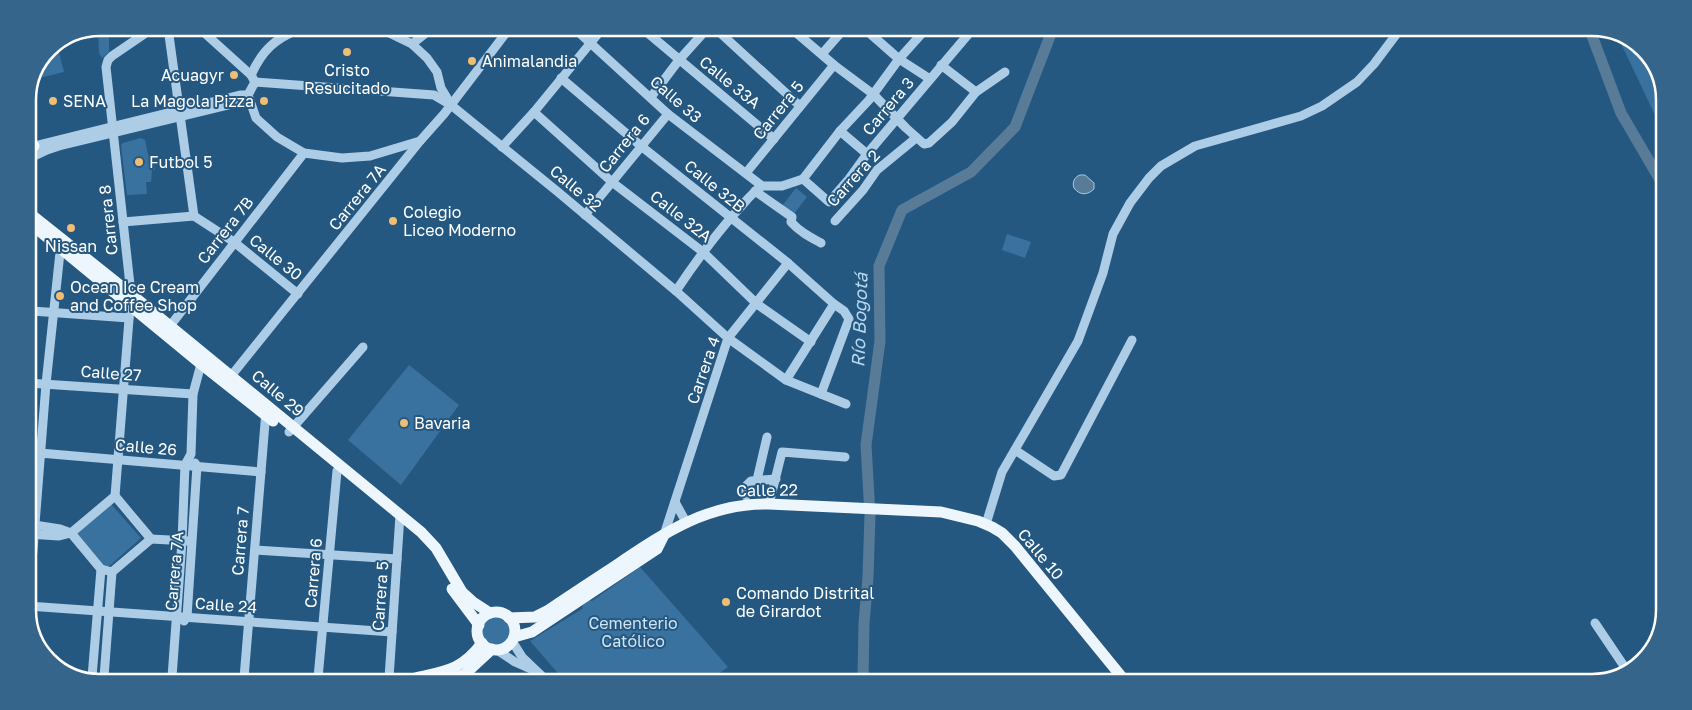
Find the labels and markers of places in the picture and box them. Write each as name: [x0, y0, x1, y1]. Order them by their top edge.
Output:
marker: Cristo Resucitado: [341, 46, 353, 58]
place label: Animalandia: [482, 51, 577, 71]
marker: Animalandia: [466, 55, 478, 67]
place label: Cristo Resucitado: [304, 60, 390, 98]
place label: Acuagyr: [161, 65, 224, 85]
marker: Acuagyr: [228, 69, 240, 81]
place label: SENA: [63, 91, 106, 111]
place label: La Magola Pizza: [131, 91, 254, 111]
marker: SENA: [47, 95, 59, 107]
marker: La Magola Pizza: [258, 95, 270, 107]
place label: Futbol 5: [149, 152, 212, 172]
marker: Futbol 5: [133, 156, 145, 168]
place label: Colegio Liceo Moderno: [403, 202, 516, 240]
marker: Colegio Liceo Moderno: [387, 215, 399, 227]
marker: Nissan: [65, 222, 77, 234]
place label: Nissan: [45, 236, 97, 256]
place label: Ocean Ice Cream and Coffee Shop: [70, 277, 199, 315]
marker: Ocean Ice Cream and Coffee Shop: [54, 290, 66, 302]
place label: Bavaria: [414, 413, 471, 433]
marker: Bavaria: [398, 417, 410, 429]
place label: Comando Distrital de Girardot: [736, 583, 874, 621]
marker: Comando Distrital de Girardot: [720, 596, 732, 608]

